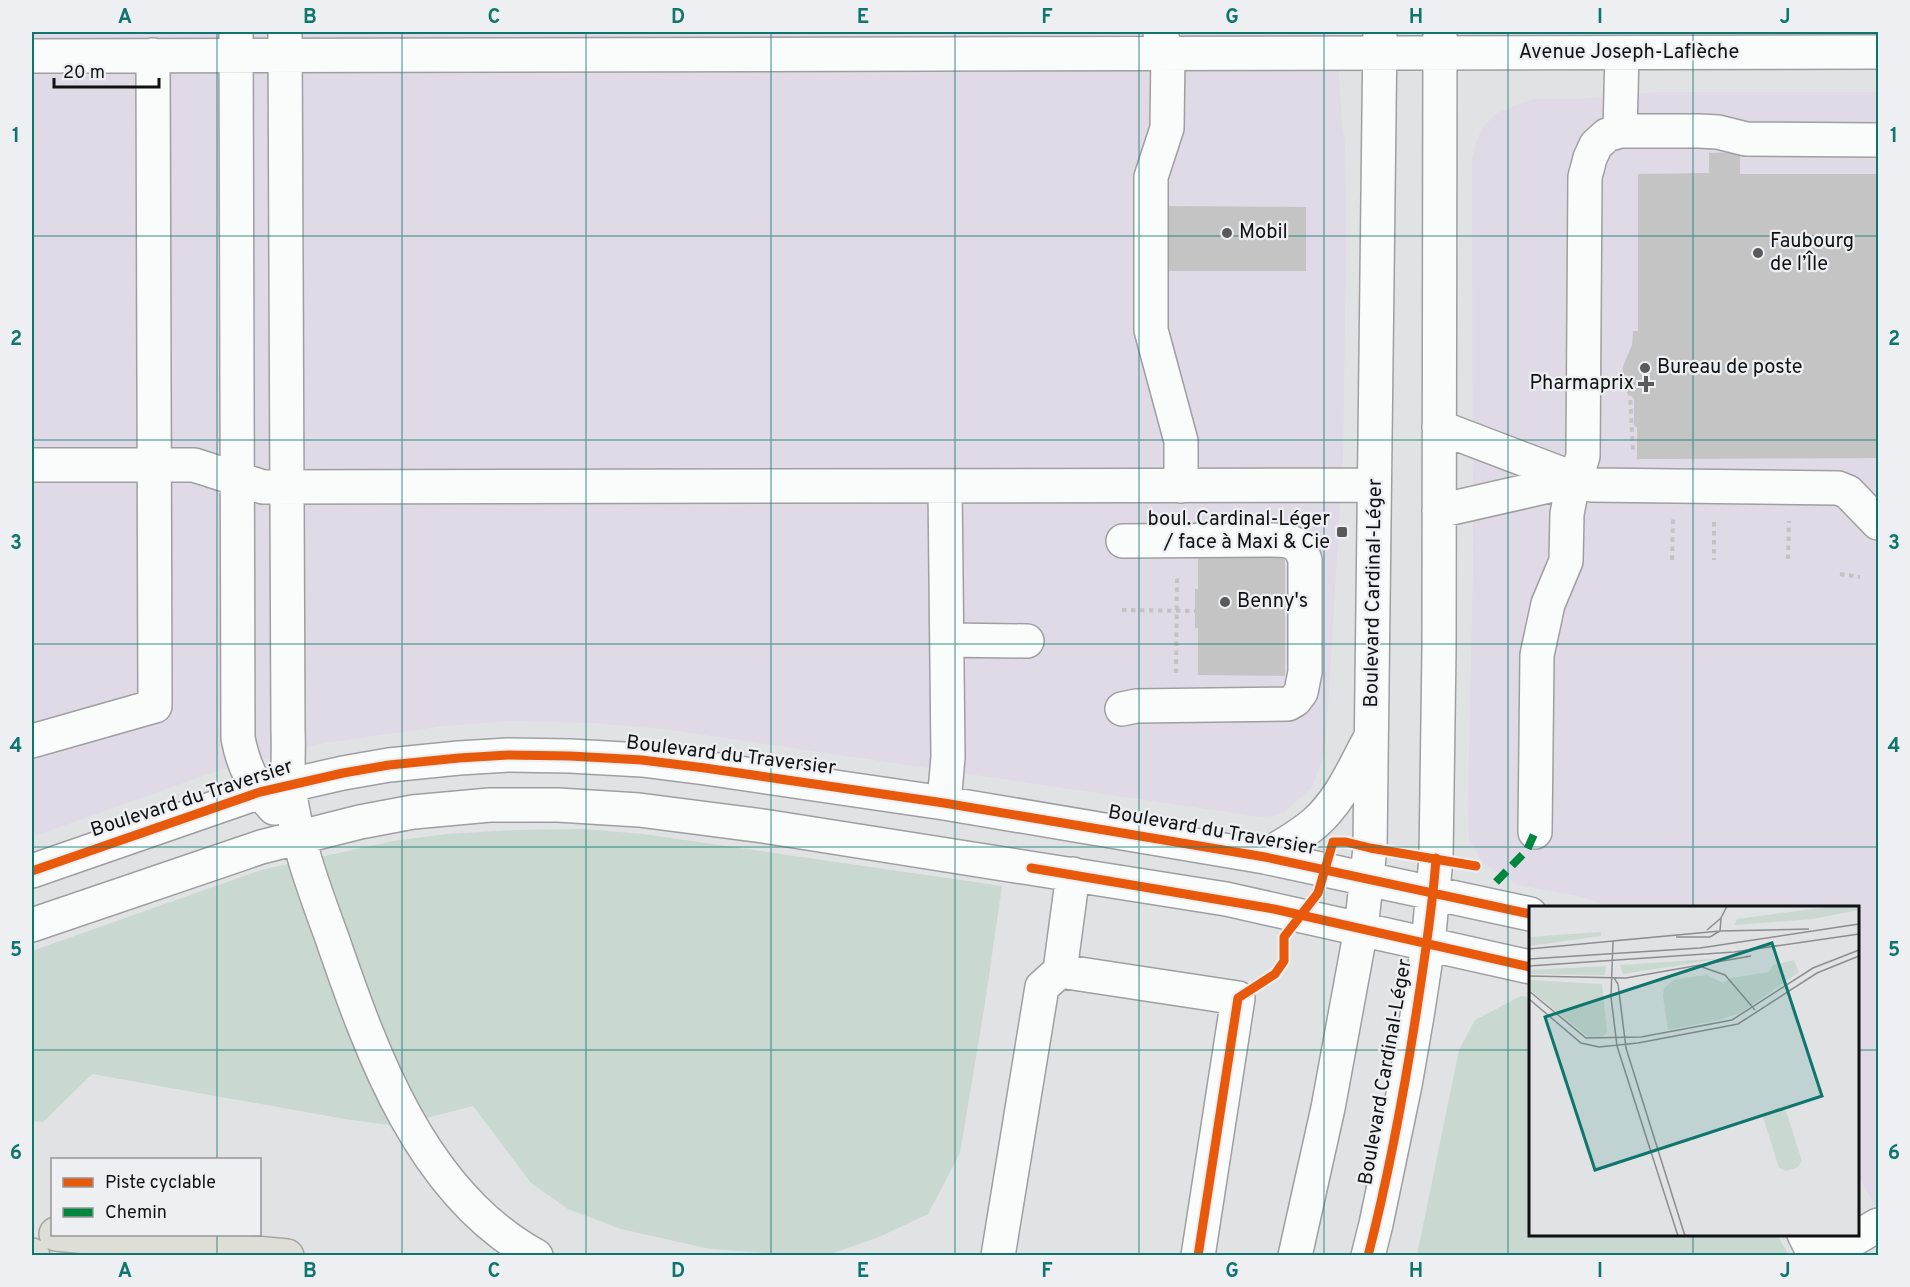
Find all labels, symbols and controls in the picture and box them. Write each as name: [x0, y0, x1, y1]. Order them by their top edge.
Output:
text: A: [118, 5, 132, 31]
text: B: [303, 5, 317, 31]
text: C: [488, 5, 500, 31]
text: D: [671, 5, 685, 31]
text: E: [857, 5, 869, 31]
text: F: [1041, 5, 1053, 31]
text: G: [1225, 5, 1239, 31]
text: H: [1409, 5, 1423, 31]
text: I: [1597, 5, 1603, 31]
text: J: [1779, 5, 1791, 31]
street label: Avenue Joseph-Laflèche: [1519, 40, 1739, 66]
scale bar: [54, 51, 159, 89]
text: 20 m: [63, 62, 105, 85]
text: 1: [12, 124, 20, 150]
text: 1: [1890, 124, 1898, 150]
place label: Mobil: [1239, 220, 1288, 246]
marker: Mobil: [1220, 226, 1234, 240]
place label: Faubourg de l’Île: [1770, 229, 1854, 278]
marker: Faubourg de l’Île: [1751, 246, 1765, 260]
text: 2: [10, 327, 22, 353]
text: 2: [1888, 327, 1900, 353]
place label: Bureau de poste: [1657, 355, 1803, 381]
marker: Bureau de poste: [1638, 361, 1652, 375]
place label: Pharmaprix: [1529, 371, 1634, 397]
marker: Pharmaprix: [1639, 377, 1653, 391]
street label: Boulevard Cardinal-Léger: [1359, 478, 1389, 708]
place label: boul. Cardinal-Léger / face à Maxi & Cie: [1148, 507, 1330, 556]
marker: boul. Cardinal-Léger / face à Maxi & Cie: [1335, 525, 1349, 539]
text: 3: [10, 531, 22, 557]
text: 3: [1888, 531, 1900, 557]
place label: Benny's: [1237, 589, 1308, 615]
marker: Benny's: [1218, 595, 1232, 609]
street label: Boulevard du Traversier: [625, 730, 838, 782]
text: 4: [10, 734, 22, 760]
text: 4: [1888, 734, 1900, 760]
street label: Boulevard du Traversier: [88, 754, 297, 844]
street label: Boulevard du Traversier: [1106, 800, 1318, 862]
inset map: [1529, 906, 1859, 1236]
text: 5: [10, 938, 22, 964]
text: 5: [1888, 938, 1900, 964]
street label: Boulevard Cardinal-Léger: [1353, 957, 1419, 1187]
text: 6: [10, 1141, 22, 1167]
text: 6: [1888, 1141, 1900, 1167]
legend: [51, 1158, 261, 1236]
text: Piste cyclable: [105, 1172, 216, 1195]
text: Chemin: [105, 1202, 167, 1225]
text: A: [118, 1259, 132, 1285]
text: B: [303, 1259, 317, 1285]
text: C: [488, 1259, 500, 1285]
text: D: [671, 1259, 685, 1285]
text: E: [857, 1259, 869, 1285]
text: F: [1041, 1259, 1053, 1285]
text: G: [1225, 1259, 1239, 1285]
text: H: [1409, 1259, 1423, 1285]
text: I: [1597, 1259, 1603, 1285]
text: J: [1779, 1259, 1791, 1285]

